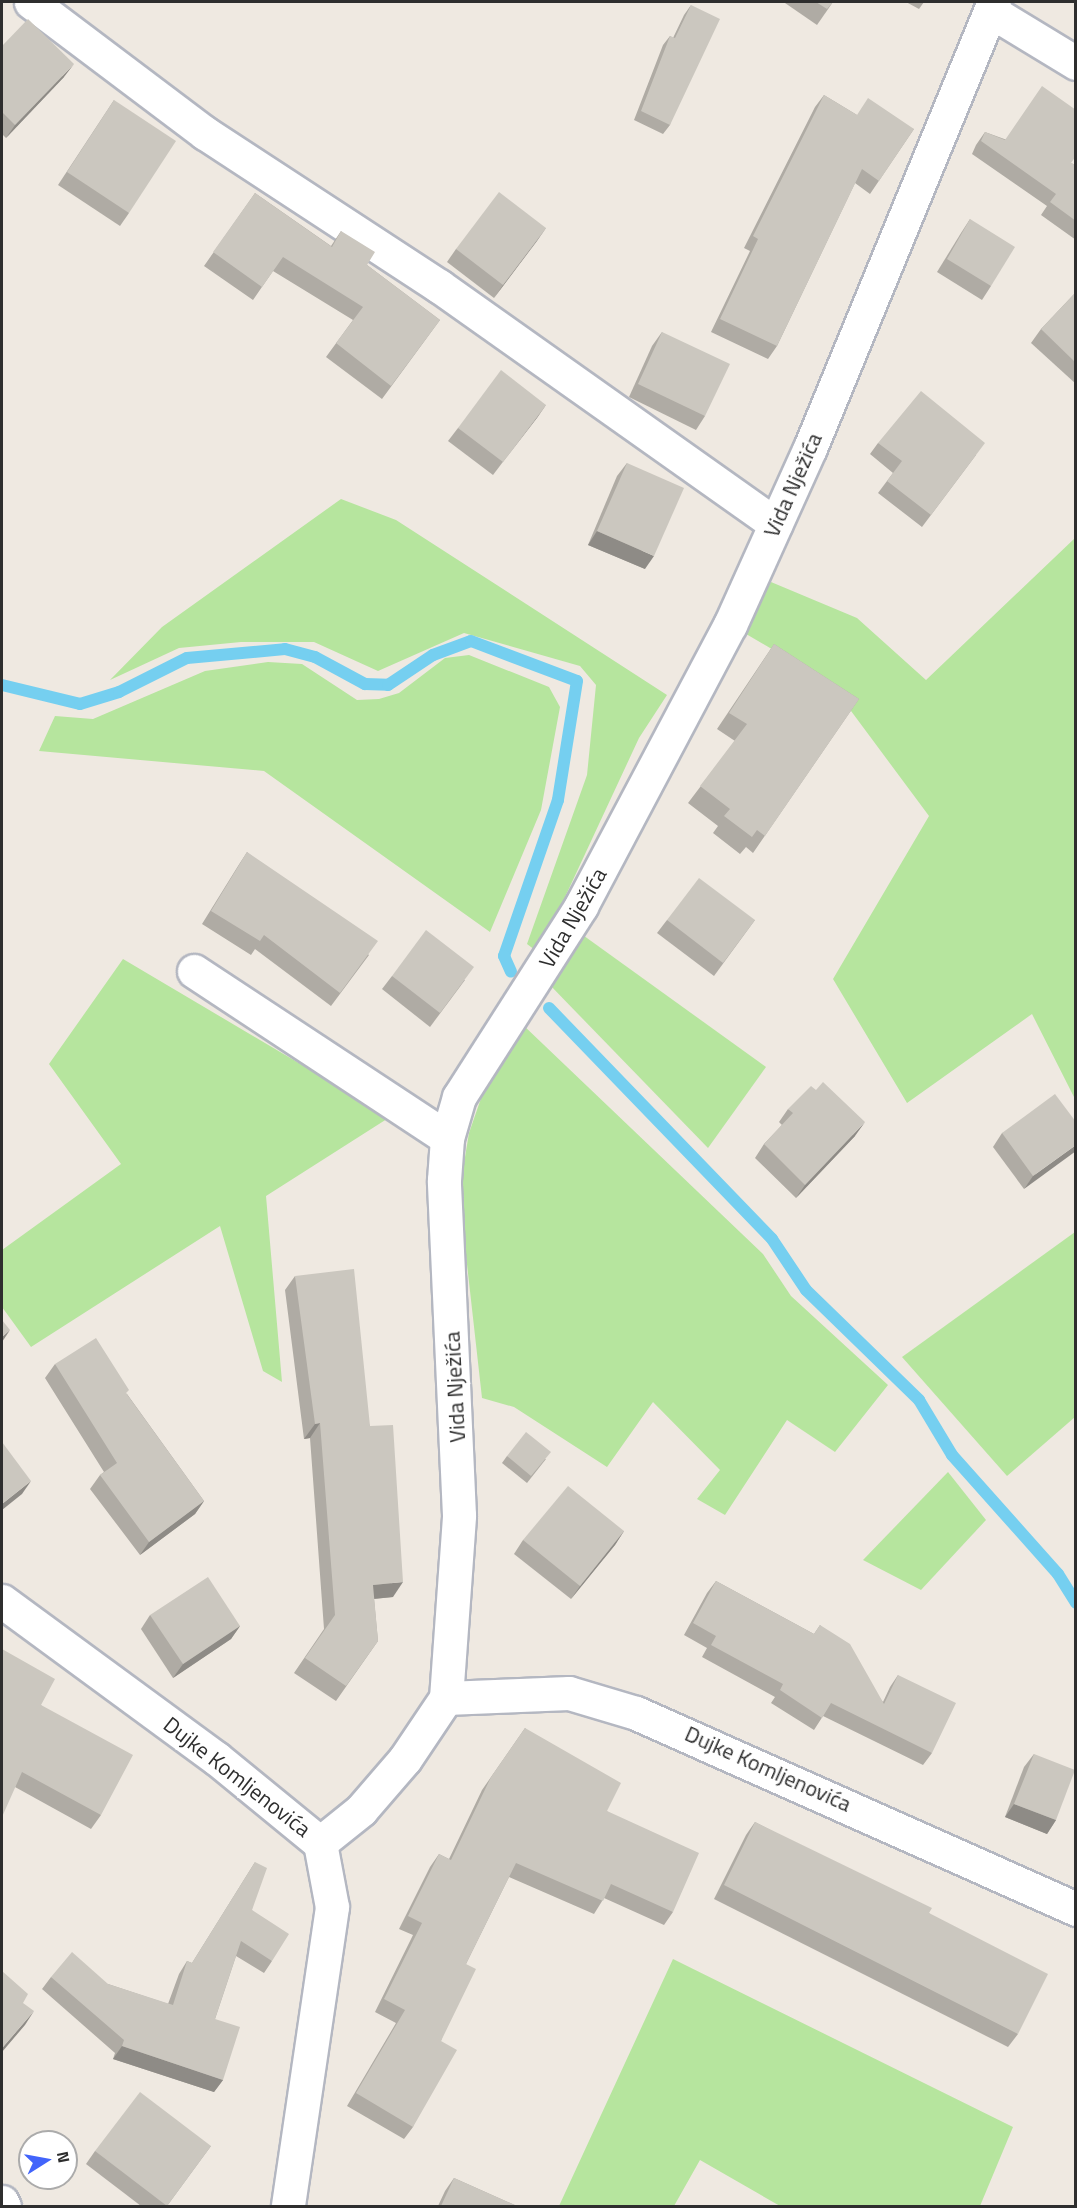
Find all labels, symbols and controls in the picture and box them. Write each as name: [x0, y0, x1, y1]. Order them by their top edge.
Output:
street label: Vida Nježića: [758, 429, 828, 541]
street label: Vida Nježića: [534, 863, 612, 973]
street label: Vida Nježića: [439, 1331, 471, 1443]
street label: Dujke Komljenovića: [158, 1711, 316, 1843]
street label: Dujke Komljenovića: [681, 1720, 855, 1818]
north arrow: [18, 2130, 78, 2190]
text: N: [51, 2149, 77, 2165]

